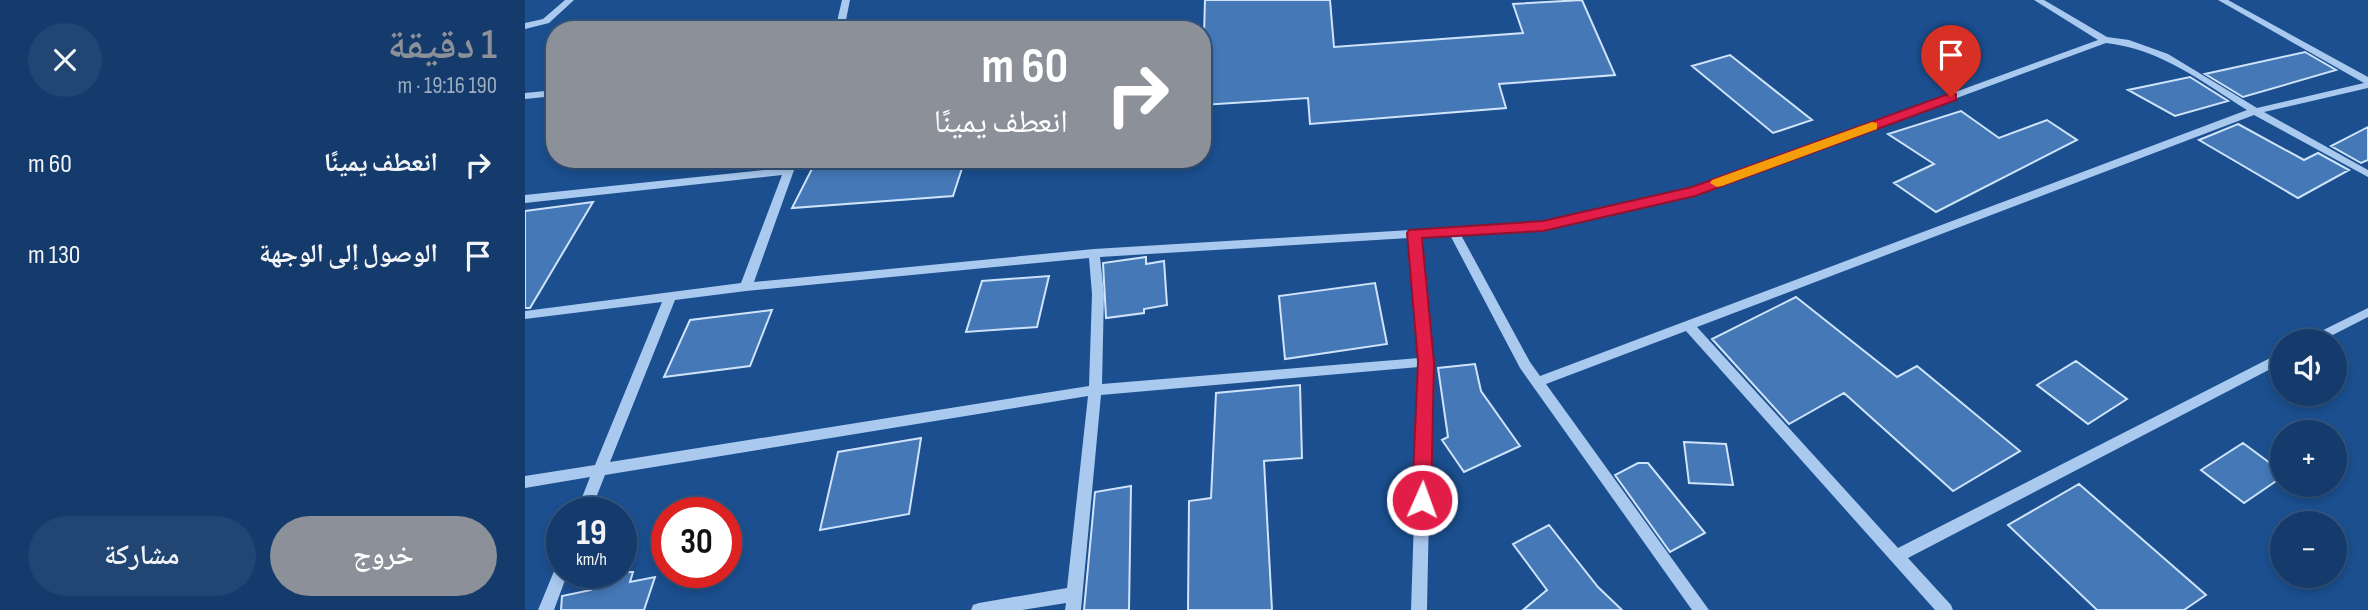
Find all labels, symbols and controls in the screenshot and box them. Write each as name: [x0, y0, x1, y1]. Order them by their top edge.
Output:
text: 1 دقيقة: [387, 20, 497, 71]
button: close: [28, 23, 102, 97]
pin: [1921, 25, 1981, 97]
icon: arrive: [1932, 36, 1970, 74]
text: 60 m: [981, 38, 1068, 97]
icon: right: [1092, 49, 1183, 140]
text: 190 m · 19:16: [397, 72, 497, 100]
text: انعطف يمينًا: [934, 103, 1068, 142]
icon: right: [459, 146, 497, 184]
text: انعطف يمينًا: [324, 148, 438, 179]
text: 60 m: [28, 149, 72, 180]
icon: arrive: [459, 237, 497, 275]
text: الوصول إلى الوجهة: [259, 239, 438, 270]
text: 130 m: [28, 240, 80, 271]
map controls: [2270, 329, 2347, 588]
button: sound: [2270, 329, 2347, 406]
button: +: [2270, 420, 2347, 497]
position arrow: [1385, 463, 1459, 537]
speed limit sign: 30: [651, 497, 742, 588]
button: −: [2270, 511, 2347, 588]
text: 19: [576, 512, 607, 555]
button: مشاركة: [28, 516, 256, 596]
button: خروج: [270, 516, 497, 596]
text: km/h: [576, 549, 607, 570]

